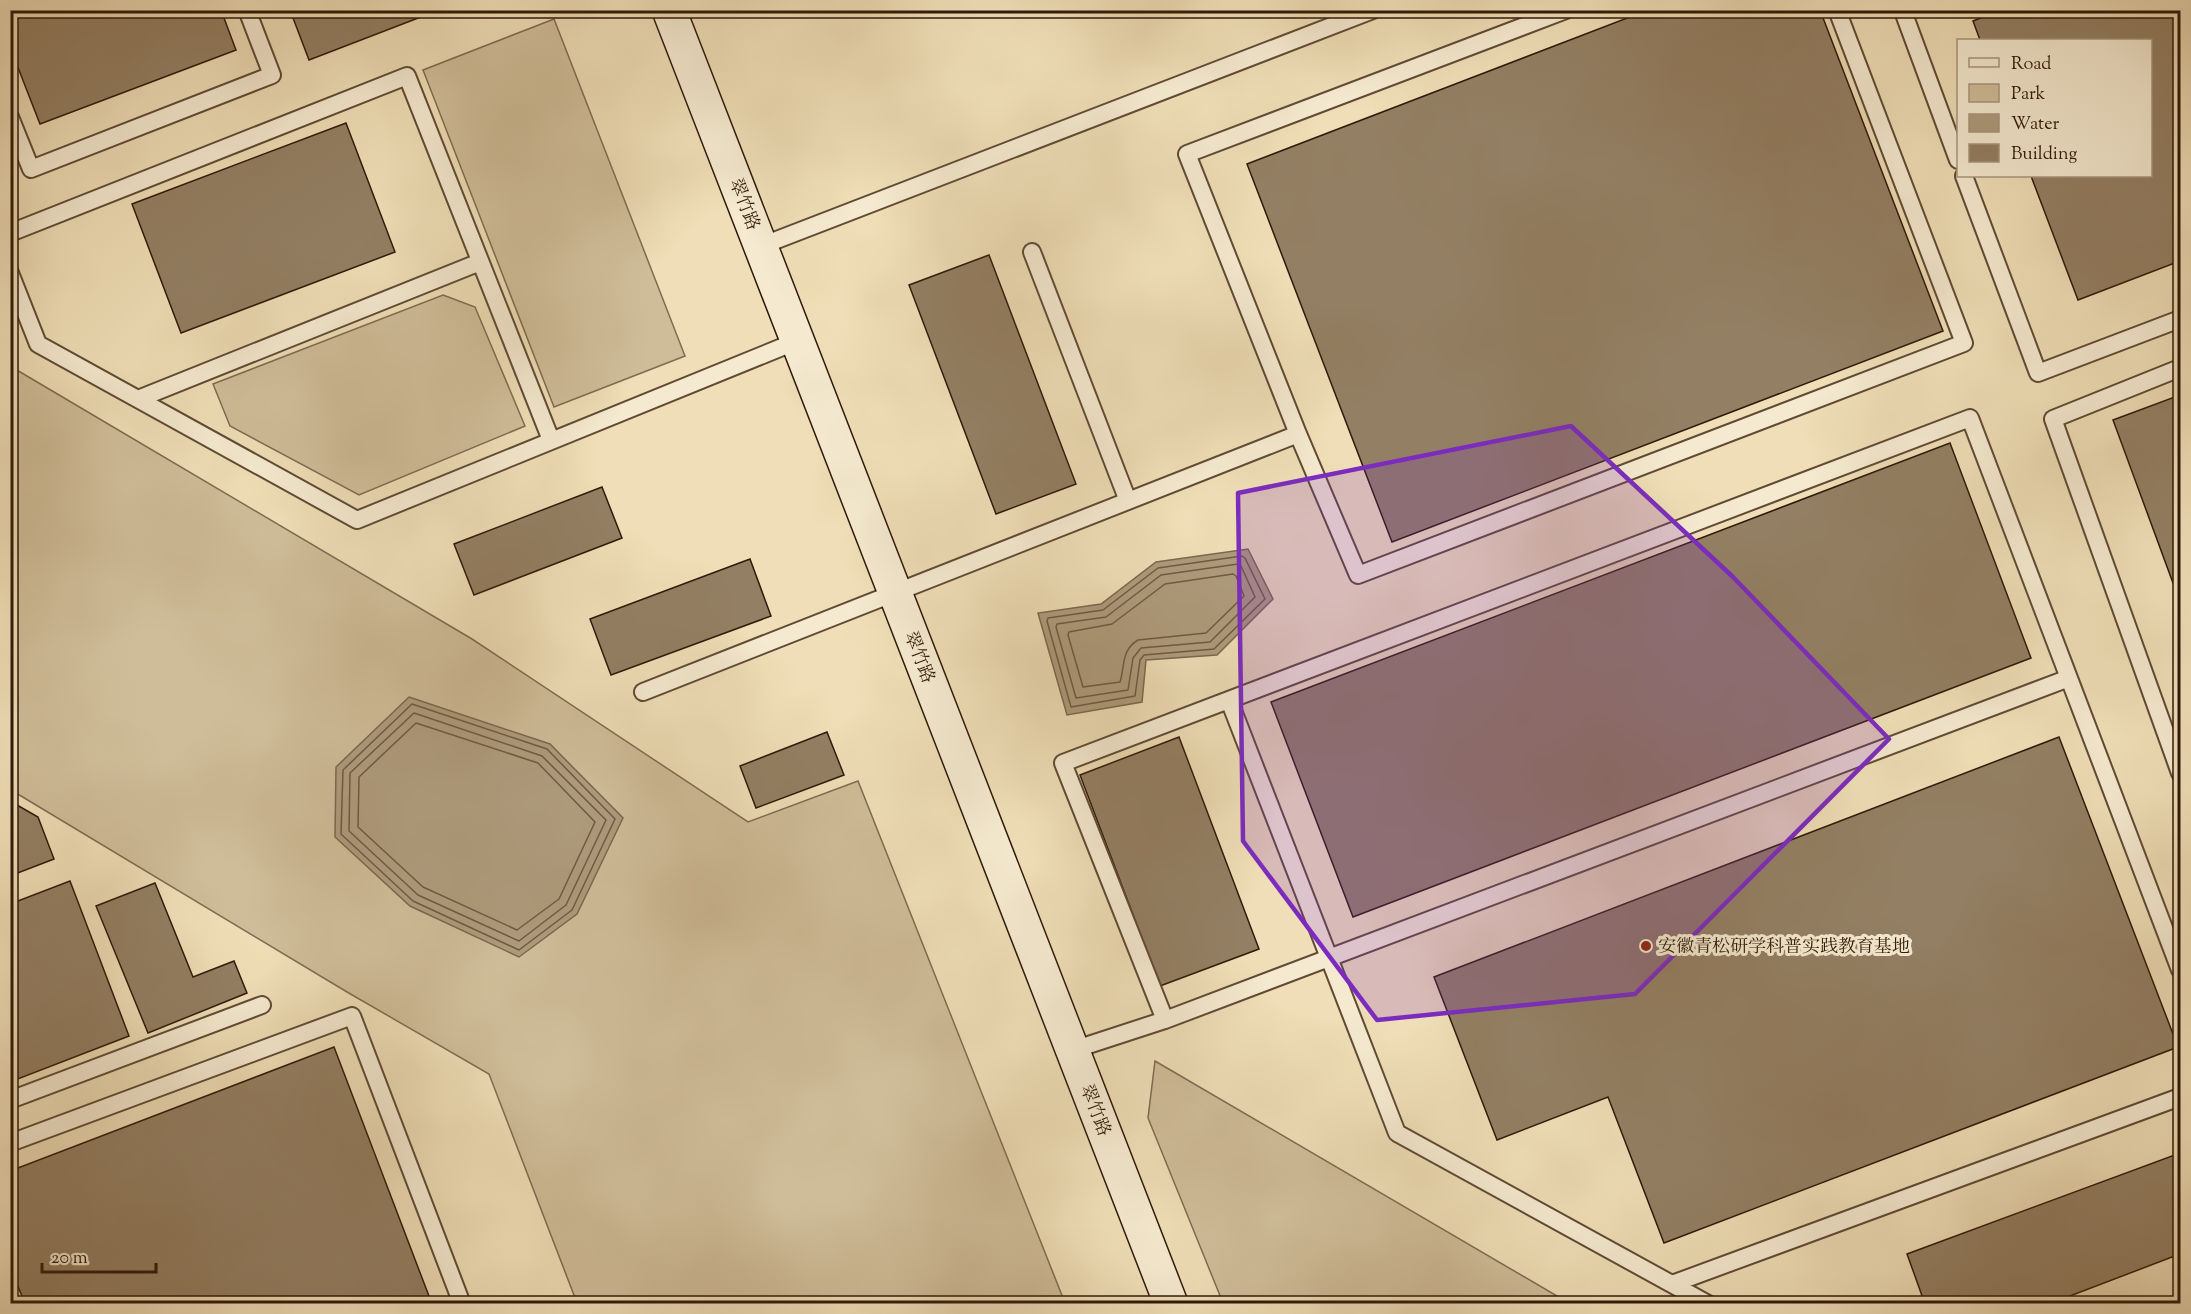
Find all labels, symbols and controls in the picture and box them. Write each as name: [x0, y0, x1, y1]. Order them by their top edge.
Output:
legend: [1957, 39, 2152, 177]
text: Road: [2011, 52, 2051, 78]
text: Park: [2011, 82, 2046, 108]
text: Water: [2011, 112, 2060, 138]
text: Building: [2011, 142, 2077, 168]
street label: 翠竹路: [721, 175, 765, 235]
street label: 翠竹路: [896, 628, 940, 688]
place label: 安徽青松研学科普实践教育基地: [1658, 935, 1910, 961]
marker: 安徽青松研学科普实践教育基地: [1639, 939, 1653, 953]
street label: 翠竹路: [1072, 1081, 1116, 1141]
scale bar: [42, 1236, 156, 1274]
text: 20 m: [51, 1246, 88, 1272]

